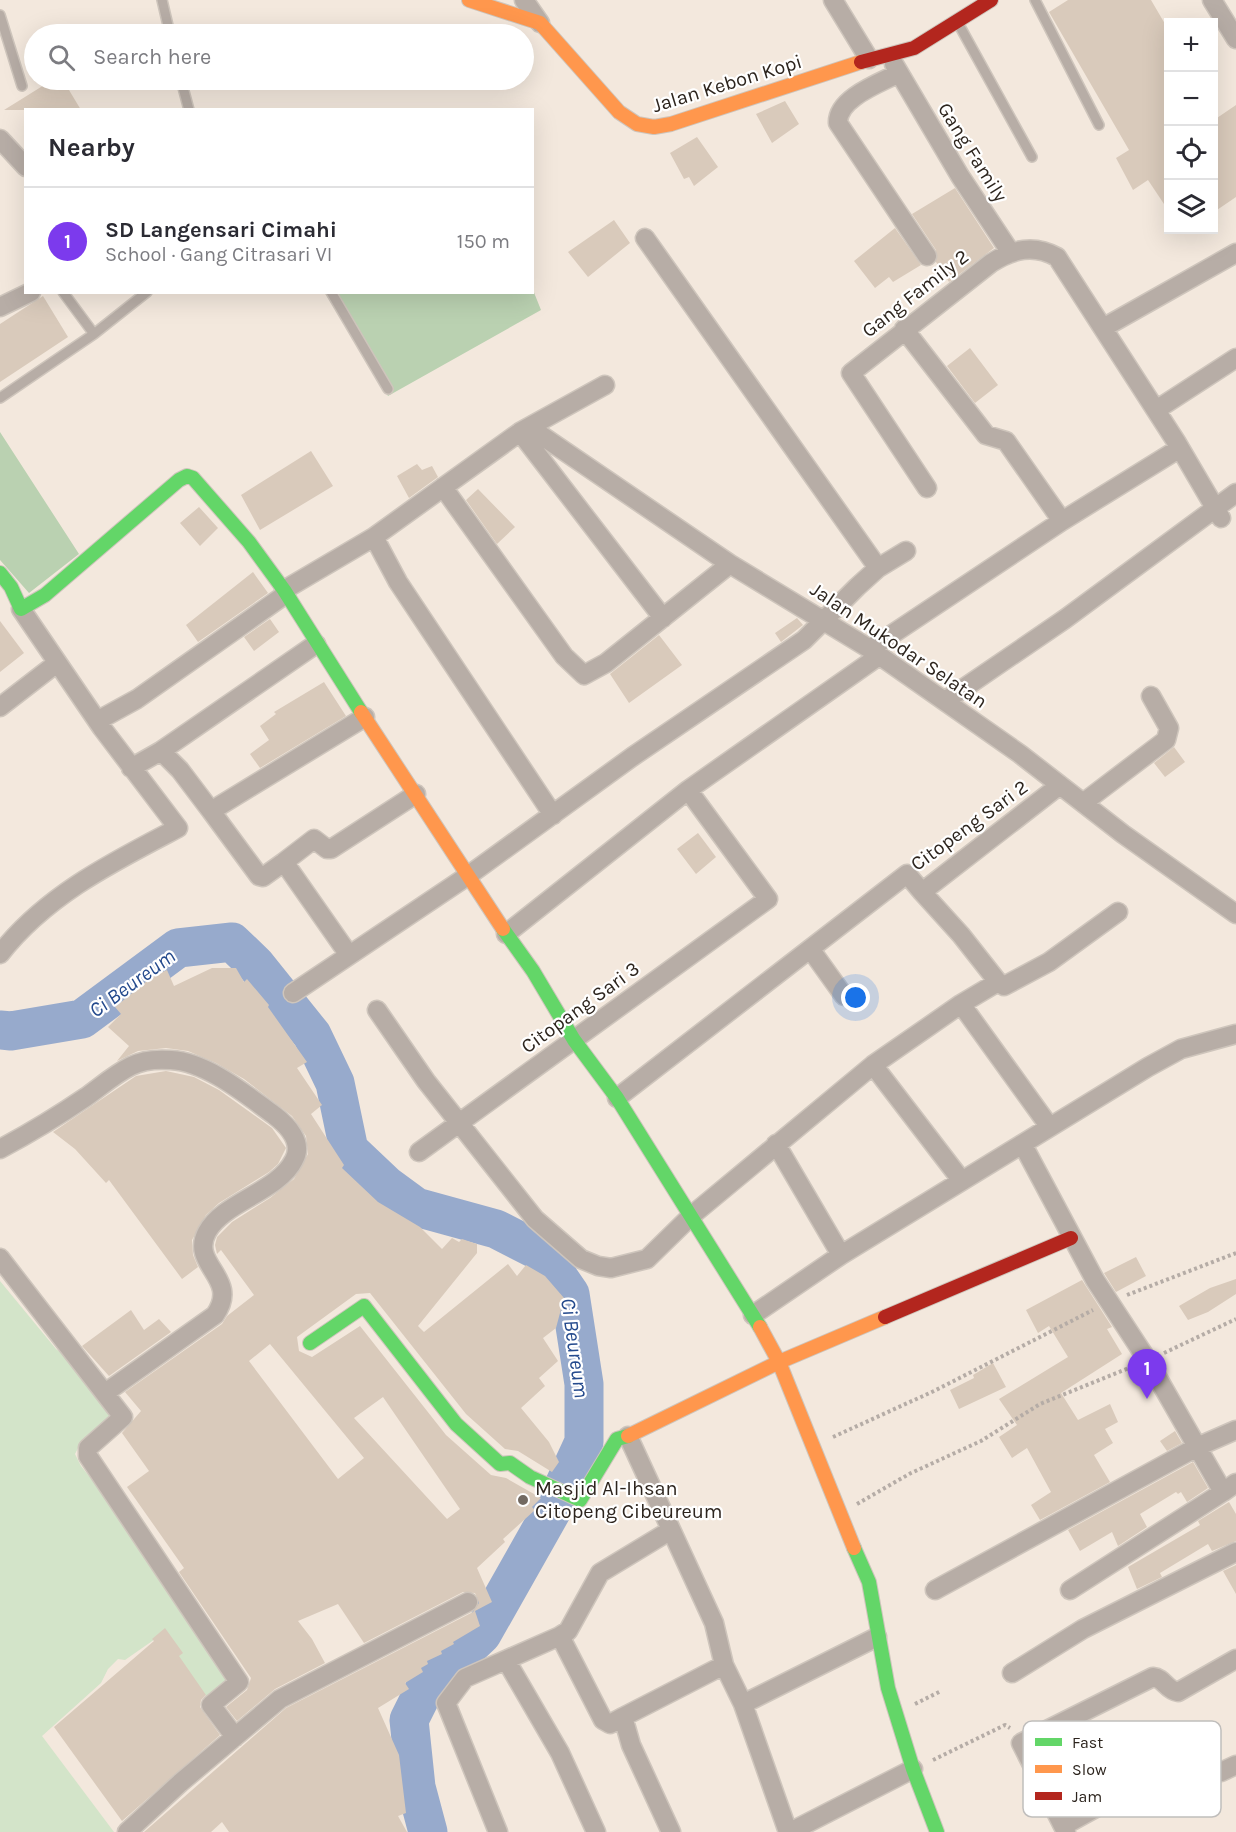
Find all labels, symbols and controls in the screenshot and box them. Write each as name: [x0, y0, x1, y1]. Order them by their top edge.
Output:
map controls: [1164, 18, 1218, 234]
button: +: [1164, 18, 1218, 72]
search box: [24, 24, 534, 90]
icon: search: [45, 41, 78, 74]
text: Search here: [93, 44, 211, 70]
street label: Jalan Kebon Kopi: [650, 50, 805, 117]
button: −: [1164, 72, 1218, 126]
street label: Gang Family: [933, 98, 1012, 206]
button: locate: [1164, 126, 1218, 180]
text: Nearby: [48, 132, 135, 163]
button: layers: [1164, 180, 1218, 234]
text: SD Langensari Cimahi: [105, 217, 337, 243]
text: 1: [64, 230, 71, 253]
text: 150 m: [457, 230, 510, 253]
text: School · Gang Citrasari VI: [105, 243, 332, 266]
street label: Gang Family 2: [857, 245, 973, 342]
street label: Jalan Mukodar Selatan: [806, 578, 991, 713]
street label: Citopeng Sari 2: [906, 775, 1032, 876]
water label: Ci Beureum: [84, 944, 180, 1022]
street label: Citopang Sari 3: [517, 957, 644, 1058]
your location: [841, 983, 870, 1012]
water label: Ci Beureum: [556, 1296, 594, 1400]
pin: 1: [1128, 1350, 1166, 1399]
place label: Masjid Al-Ihsan Citopeng Cibeureum: [535, 1477, 723, 1523]
marker: Masjid Al-Ihsan Citopeng Cibeureum: [516, 1493, 530, 1507]
legend: [1023, 1721, 1221, 1817]
text: Fast: [1072, 1733, 1103, 1752]
text: Slow: [1072, 1760, 1107, 1779]
text: Jam: [1072, 1787, 1102, 1806]

